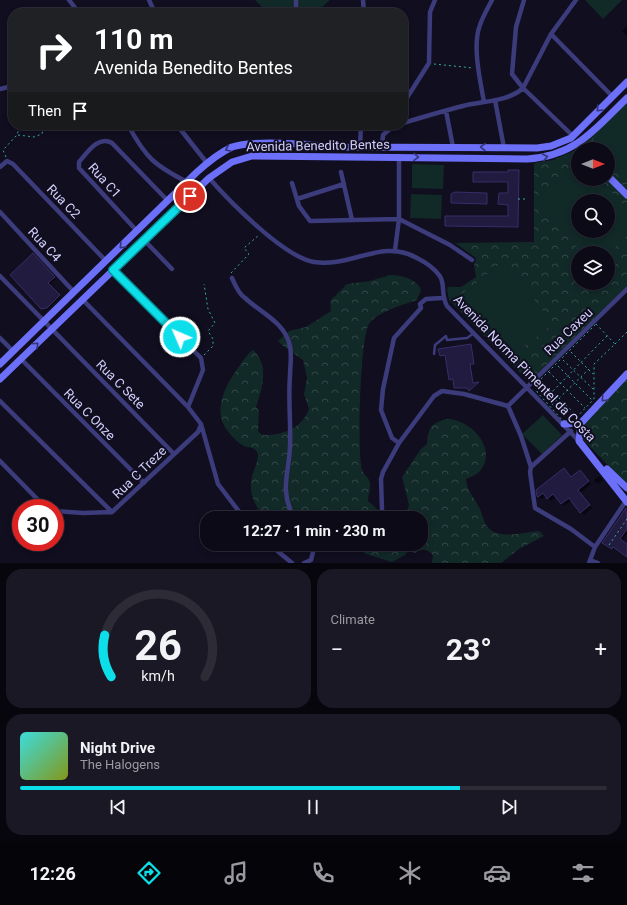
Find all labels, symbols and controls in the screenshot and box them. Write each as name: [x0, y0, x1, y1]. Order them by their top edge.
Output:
text: 110 m: [94, 23, 173, 56]
icon: right: [28, 24, 80, 76]
text: Avenida Benedito Bentes: [94, 57, 293, 78]
icon: arrive: [69, 100, 91, 122]
text: Then: [28, 102, 61, 120]
one-way arrow: [596, 104, 604, 112]
street label: Avenida Benedito Bentes: [246, 137, 390, 154]
north arrow: [571, 142, 615, 186]
map controls: [571, 142, 615, 290]
one-way arrow: [480, 143, 486, 151]
one-way arrow: [225, 144, 232, 152]
one-way arrow: [413, 153, 419, 161]
one-way arrow: [542, 153, 549, 161]
street label: Rua C1: [85, 160, 124, 201]
pin: [173, 179, 207, 213]
street label: Rua C2: [44, 181, 83, 221]
icon: arrive: [179, 185, 201, 207]
button: search: [571, 194, 615, 238]
street label: Rua C4: [25, 224, 65, 265]
one-way arrow: [119, 241, 127, 249]
button: layers: [571, 246, 615, 290]
street label: Avenida Norma Pimentel da Costa: [450, 292, 599, 445]
street label: Rua Caxeu: [541, 305, 596, 358]
position arrow: [159, 316, 201, 358]
one-way arrow: [31, 342, 39, 349]
street label: Rua C Sete: [93, 357, 148, 412]
street label: Rua C Onze: [61, 386, 119, 443]
one-way arrow: [601, 394, 609, 402]
street label: Rua C Treze: [109, 443, 169, 502]
speed limit sign: 30: [12, 499, 64, 551]
text: 12:27 · 1 min · 230 m: [243, 522, 385, 540]
text: Climate: [331, 612, 375, 627]
text: 26: [134, 620, 182, 669]
text: 23°: [446, 632, 492, 667]
text: −: [331, 637, 343, 662]
text: +: [595, 637, 607, 662]
text: km/h: [141, 667, 175, 683]
text: Night Drive: [80, 739, 155, 757]
text: The Halogens: [80, 757, 160, 772]
icon: previous: [107, 796, 129, 818]
icon: pause: [302, 796, 324, 818]
icon: next: [498, 796, 520, 818]
icon: directions: [135, 859, 163, 887]
icon: music: [222, 859, 250, 887]
icon: phone: [309, 859, 337, 887]
icon: climate: [396, 859, 424, 887]
icon: car: [483, 859, 511, 887]
icon: filters: [569, 859, 597, 887]
text: 12:26: [29, 863, 76, 884]

